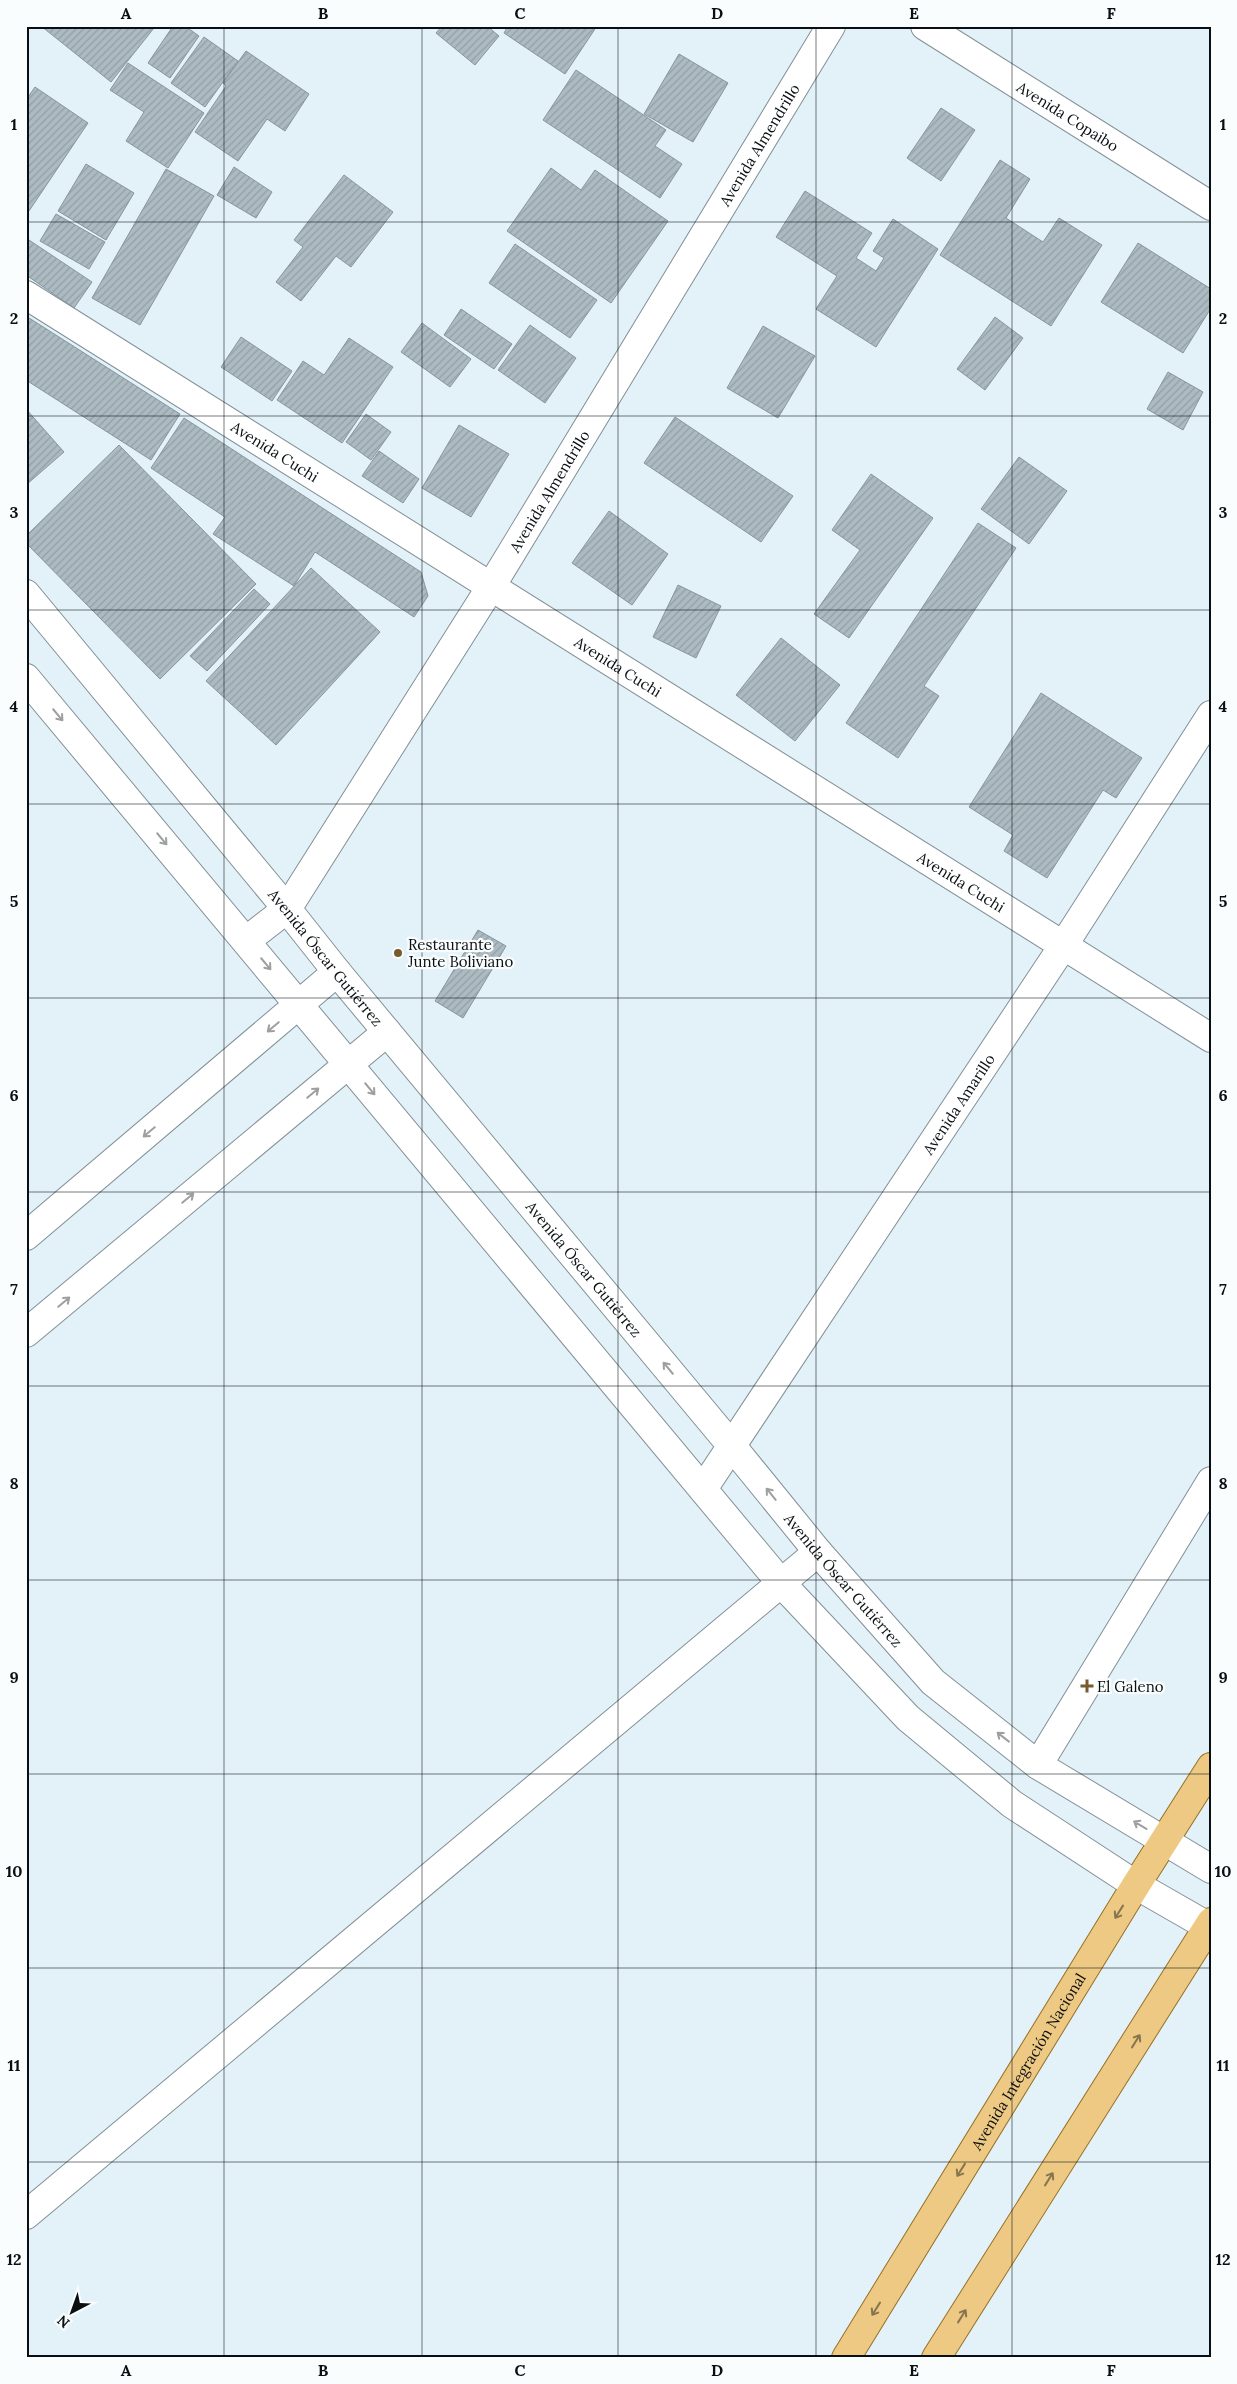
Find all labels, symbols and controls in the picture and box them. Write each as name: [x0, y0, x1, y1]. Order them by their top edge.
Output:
text: A: [121, 3, 132, 23]
text: B: [318, 3, 329, 23]
text: C: [514, 3, 526, 23]
text: D: [711, 3, 723, 23]
text: E: [909, 3, 919, 23]
text: F: [1106, 3, 1116, 23]
street label: Avenida Copaibo: [1013, 76, 1123, 155]
street label: Avenida Almendrillo: [714, 80, 803, 210]
text: 1: [11, 114, 17, 134]
text: 1: [1220, 114, 1226, 134]
text: 2: [10, 308, 18, 328]
text: 2: [1219, 308, 1227, 328]
street label: Avenida Cuchi: [227, 416, 322, 486]
street label: Avenida Almendrillo: [504, 426, 593, 556]
text: 3: [10, 502, 19, 522]
text: 3: [1219, 502, 1228, 522]
street label: Avenida Cuchi: [570, 631, 665, 701]
text: 4: [10, 696, 19, 716]
text: 4: [1219, 696, 1228, 716]
one-way arrow: [52, 708, 63, 721]
one-way arrow: [157, 833, 168, 846]
street label: Avenida Cuchi: [913, 846, 1009, 916]
street label: Avenida Óscar Gutiérrez: [264, 884, 387, 1030]
text: 5: [10, 891, 19, 911]
text: 5: [1219, 891, 1228, 911]
place label: Restaurante Junte Boliviano: [407, 935, 513, 971]
marker: Restaurante Junte Boliviano: [392, 947, 404, 959]
one-way arrow: [261, 957, 272, 970]
one-way arrow: [266, 1021, 279, 1032]
street label: Avenida Amarillo: [917, 1050, 999, 1159]
one-way arrow: [364, 1083, 375, 1096]
text: 6: [9, 1085, 19, 1105]
text: 6: [1218, 1085, 1228, 1105]
one-way arrow: [307, 1088, 320, 1099]
one-way arrow: [142, 1126, 155, 1137]
one-way arrow: [182, 1192, 195, 1203]
street label: Avenida Óscar Gutiérrez: [522, 1196, 646, 1341]
text: 7: [10, 1279, 18, 1299]
text: 7: [1219, 1279, 1227, 1299]
one-way arrow: [57, 1296, 70, 1307]
one-way arrow: [662, 1362, 673, 1375]
text: 8: [9, 1473, 19, 1493]
text: 8: [1218, 1473, 1228, 1493]
one-way arrow: [765, 1488, 776, 1501]
street label: Avenida Óscar Gutiérrez: [780, 1508, 907, 1651]
text: 9: [9, 1667, 19, 1687]
text: 9: [1218, 1667, 1228, 1687]
place label: El Galeno: [1097, 1677, 1164, 1696]
marker: El Galeno: [1081, 1680, 1093, 1692]
one-way arrow: [997, 1732, 1010, 1743]
one-way arrow: [1133, 1819, 1147, 1829]
text: 10: [6, 1861, 22, 1881]
text: 10: [1215, 1861, 1231, 1881]
one-way arrow: [1114, 1905, 1124, 1919]
street label: Avenida Integración Nacional: [966, 1969, 1089, 2154]
one-way arrow: [1131, 2035, 1141, 2049]
text: 11: [8, 2055, 21, 2075]
text: 11: [1217, 2055, 1230, 2075]
one-way arrow: [956, 2163, 967, 2177]
one-way arrow: [1044, 2172, 1054, 2186]
text: 12: [6, 2249, 22, 2269]
text: 12: [1215, 2249, 1231, 2269]
north arrow: [48, 2286, 98, 2336]
one-way arrow: [871, 2301, 881, 2315]
one-way arrow: [958, 2310, 968, 2324]
text: N: [53, 2311, 73, 2332]
text: A: [121, 2360, 132, 2380]
text: B: [318, 2360, 329, 2380]
text: C: [514, 2360, 526, 2380]
text: D: [711, 2360, 723, 2380]
text: E: [909, 2360, 919, 2380]
text: F: [1106, 2360, 1116, 2380]

